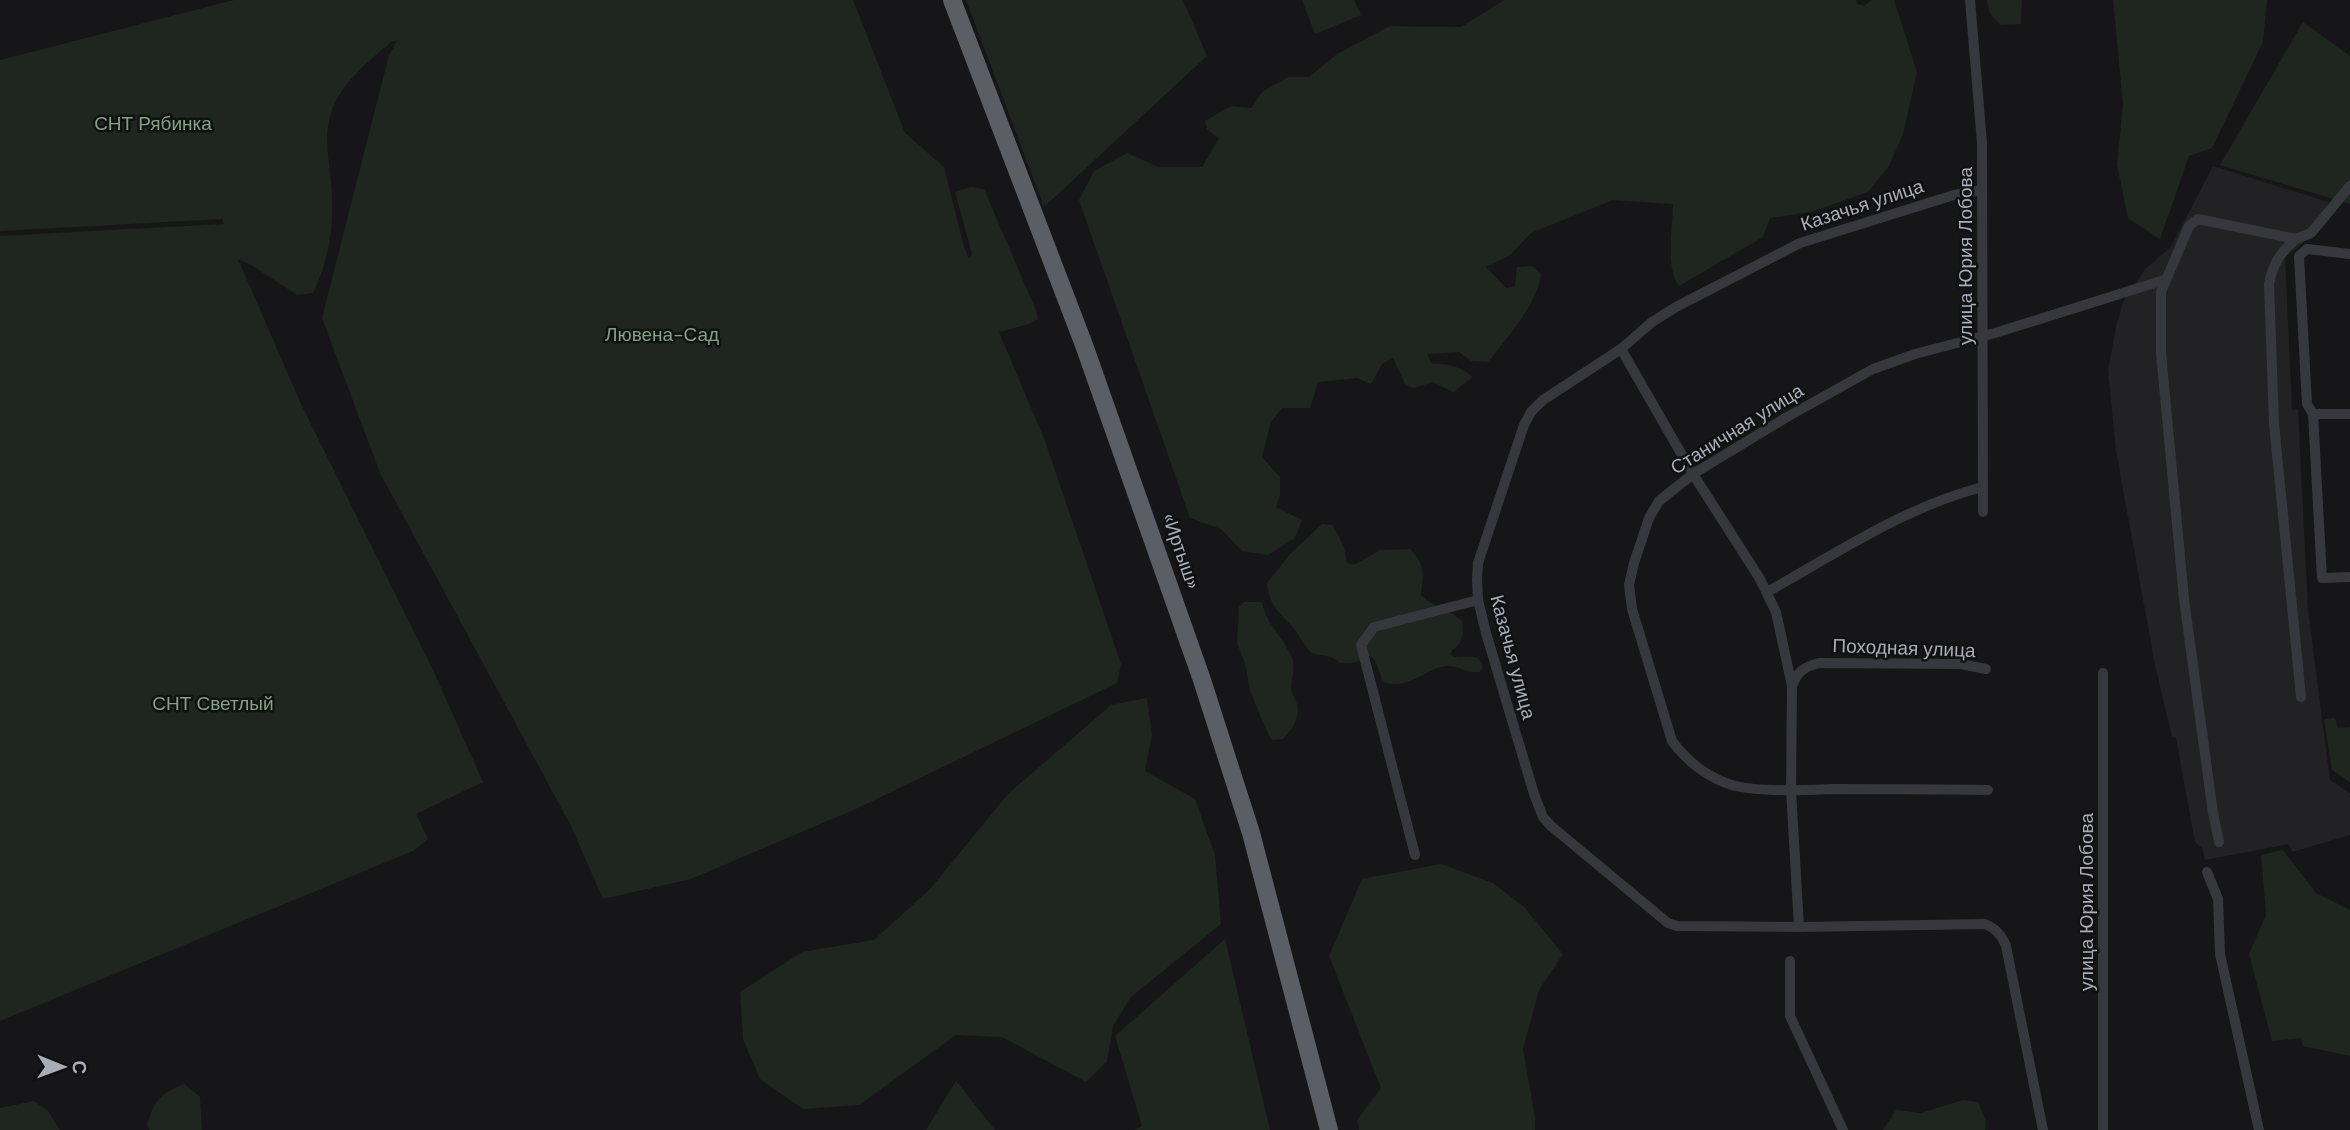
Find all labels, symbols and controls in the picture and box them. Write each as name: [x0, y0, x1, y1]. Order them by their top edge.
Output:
park label: СНТ Рябинка: [94, 111, 212, 136]
street label: улица Юрия Лобова: [1953, 167, 1978, 345]
street label: Казачья улица: [1797, 173, 1927, 237]
park label: Лювена-Сад: [605, 322, 719, 347]
street label: Станичная улица: [1666, 378, 1809, 480]
street label: «Иртыш»: [1156, 510, 1206, 592]
street label: Казачья улица: [1484, 592, 1542, 722]
street label: Походная улица: [1832, 633, 1976, 663]
park label: СНТ Светлый: [152, 691, 274, 716]
street label: улица Юрия Лобова: [2074, 813, 2099, 991]
north arrow: [28, 1032, 98, 1102]
text: С: [67, 1060, 92, 1075]

